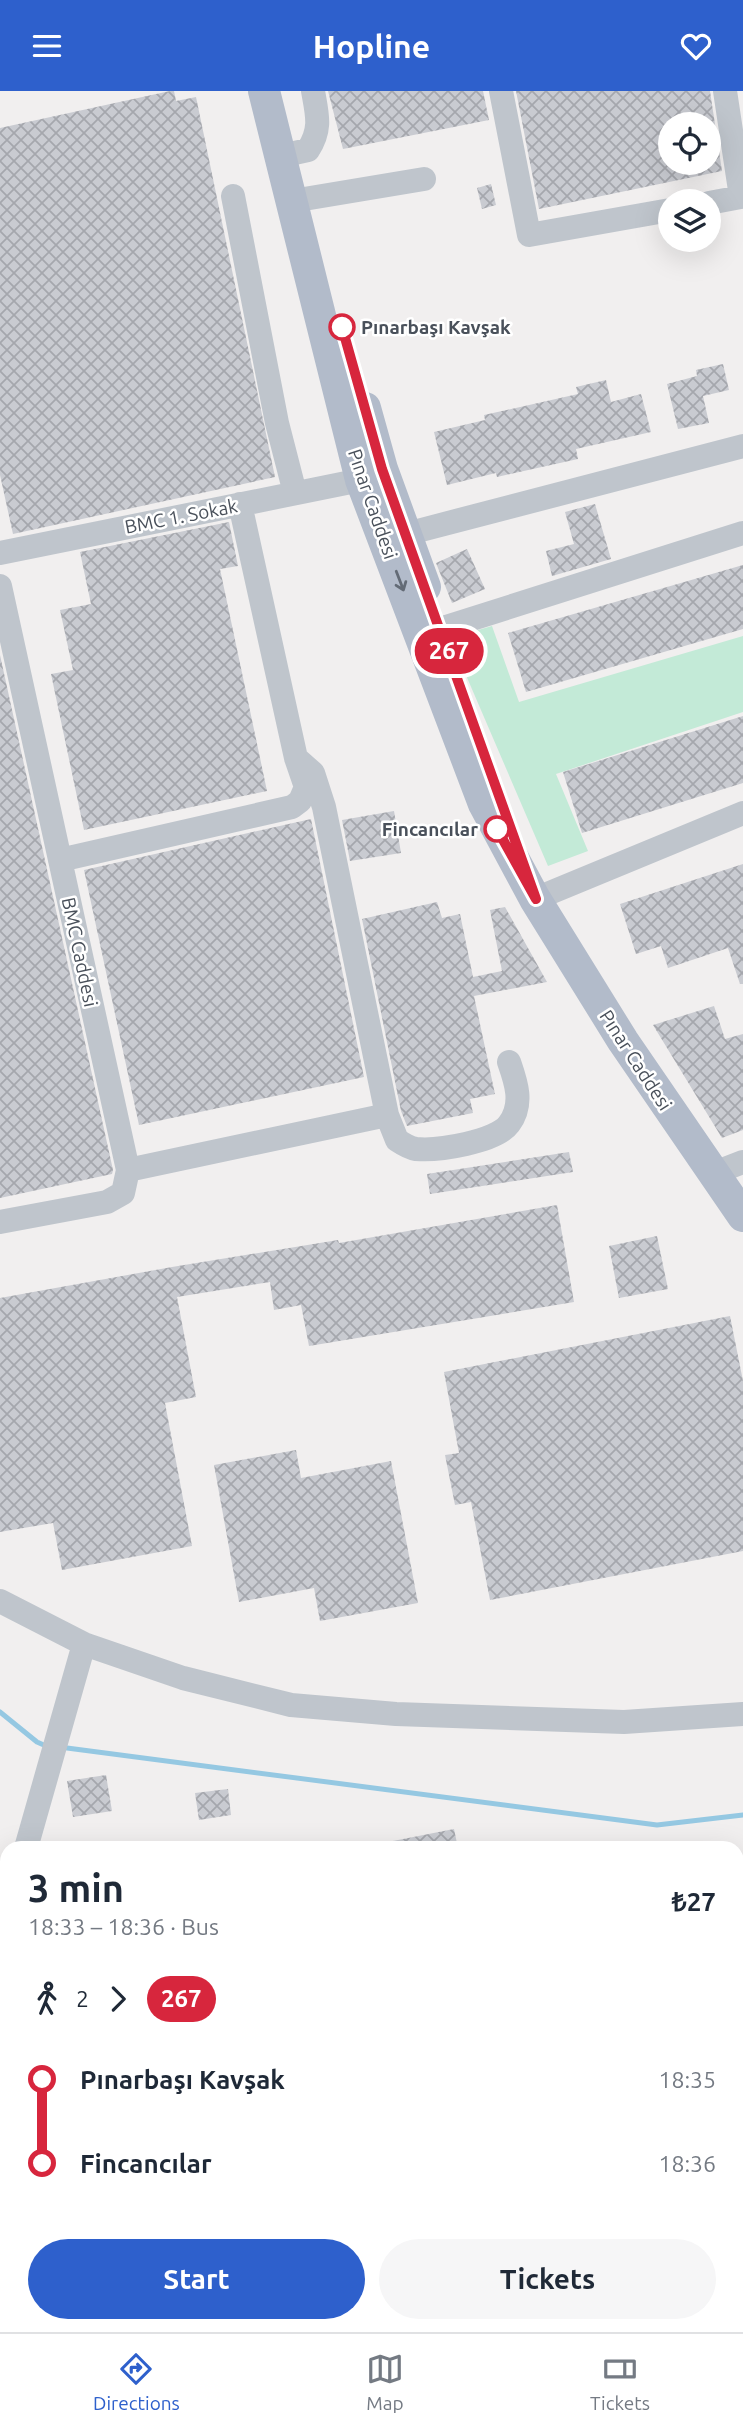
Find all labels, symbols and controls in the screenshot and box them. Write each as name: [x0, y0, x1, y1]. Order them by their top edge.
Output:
icon: menu: [28, 27, 66, 65]
icon: heart: [677, 27, 715, 65]
text: Hopline: [313, 28, 430, 64]
map controls: [658, 112, 721, 252]
button: locate: [658, 112, 721, 175]
button: layers: [658, 189, 721, 252]
marker: Pınarbaşı Kavşak: [329, 314, 355, 340]
place label: Pınarbaşı Kavşak: [361, 316, 511, 338]
street label: Pınar Caddesi: [344, 446, 402, 562]
street label: BMC 1. Sokak: [123, 494, 240, 538]
one-way arrow: [395, 570, 407, 592]
line badge: 267: [409, 628, 489, 674]
text: 267: [429, 637, 469, 664]
marker: Fincancılar: [484, 816, 510, 842]
place label: Fincancılar: [382, 818, 478, 840]
street label: BMC Caddesi: [58, 895, 102, 1009]
street label: Pınar Caddesi: [595, 1006, 677, 1114]
text: 3 min: [28, 1867, 124, 1909]
text: ₺27: [672, 1887, 716, 1916]
text: 18:33 – 18:36 · Bus: [28, 1914, 219, 1939]
icon: walk: [28, 1980, 66, 2018]
icon: forward: [99, 1980, 137, 2018]
text: 267: [161, 1985, 202, 2012]
text: 2: [76, 1986, 89, 2011]
text: Pınarbaşı Kavşak: [80, 2065, 285, 2094]
text: 18:35: [658, 2067, 716, 2092]
text: Fincancılar: [80, 2149, 212, 2178]
text: 18:36: [658, 2151, 716, 2176]
button: Start: [28, 2239, 365, 2319]
button: Tickets: [379, 2239, 716, 2319]
tab: Directions: [93, 2350, 180, 2414]
tab: Map: [366, 2350, 404, 2414]
tab: Tickets: [590, 2350, 650, 2414]

